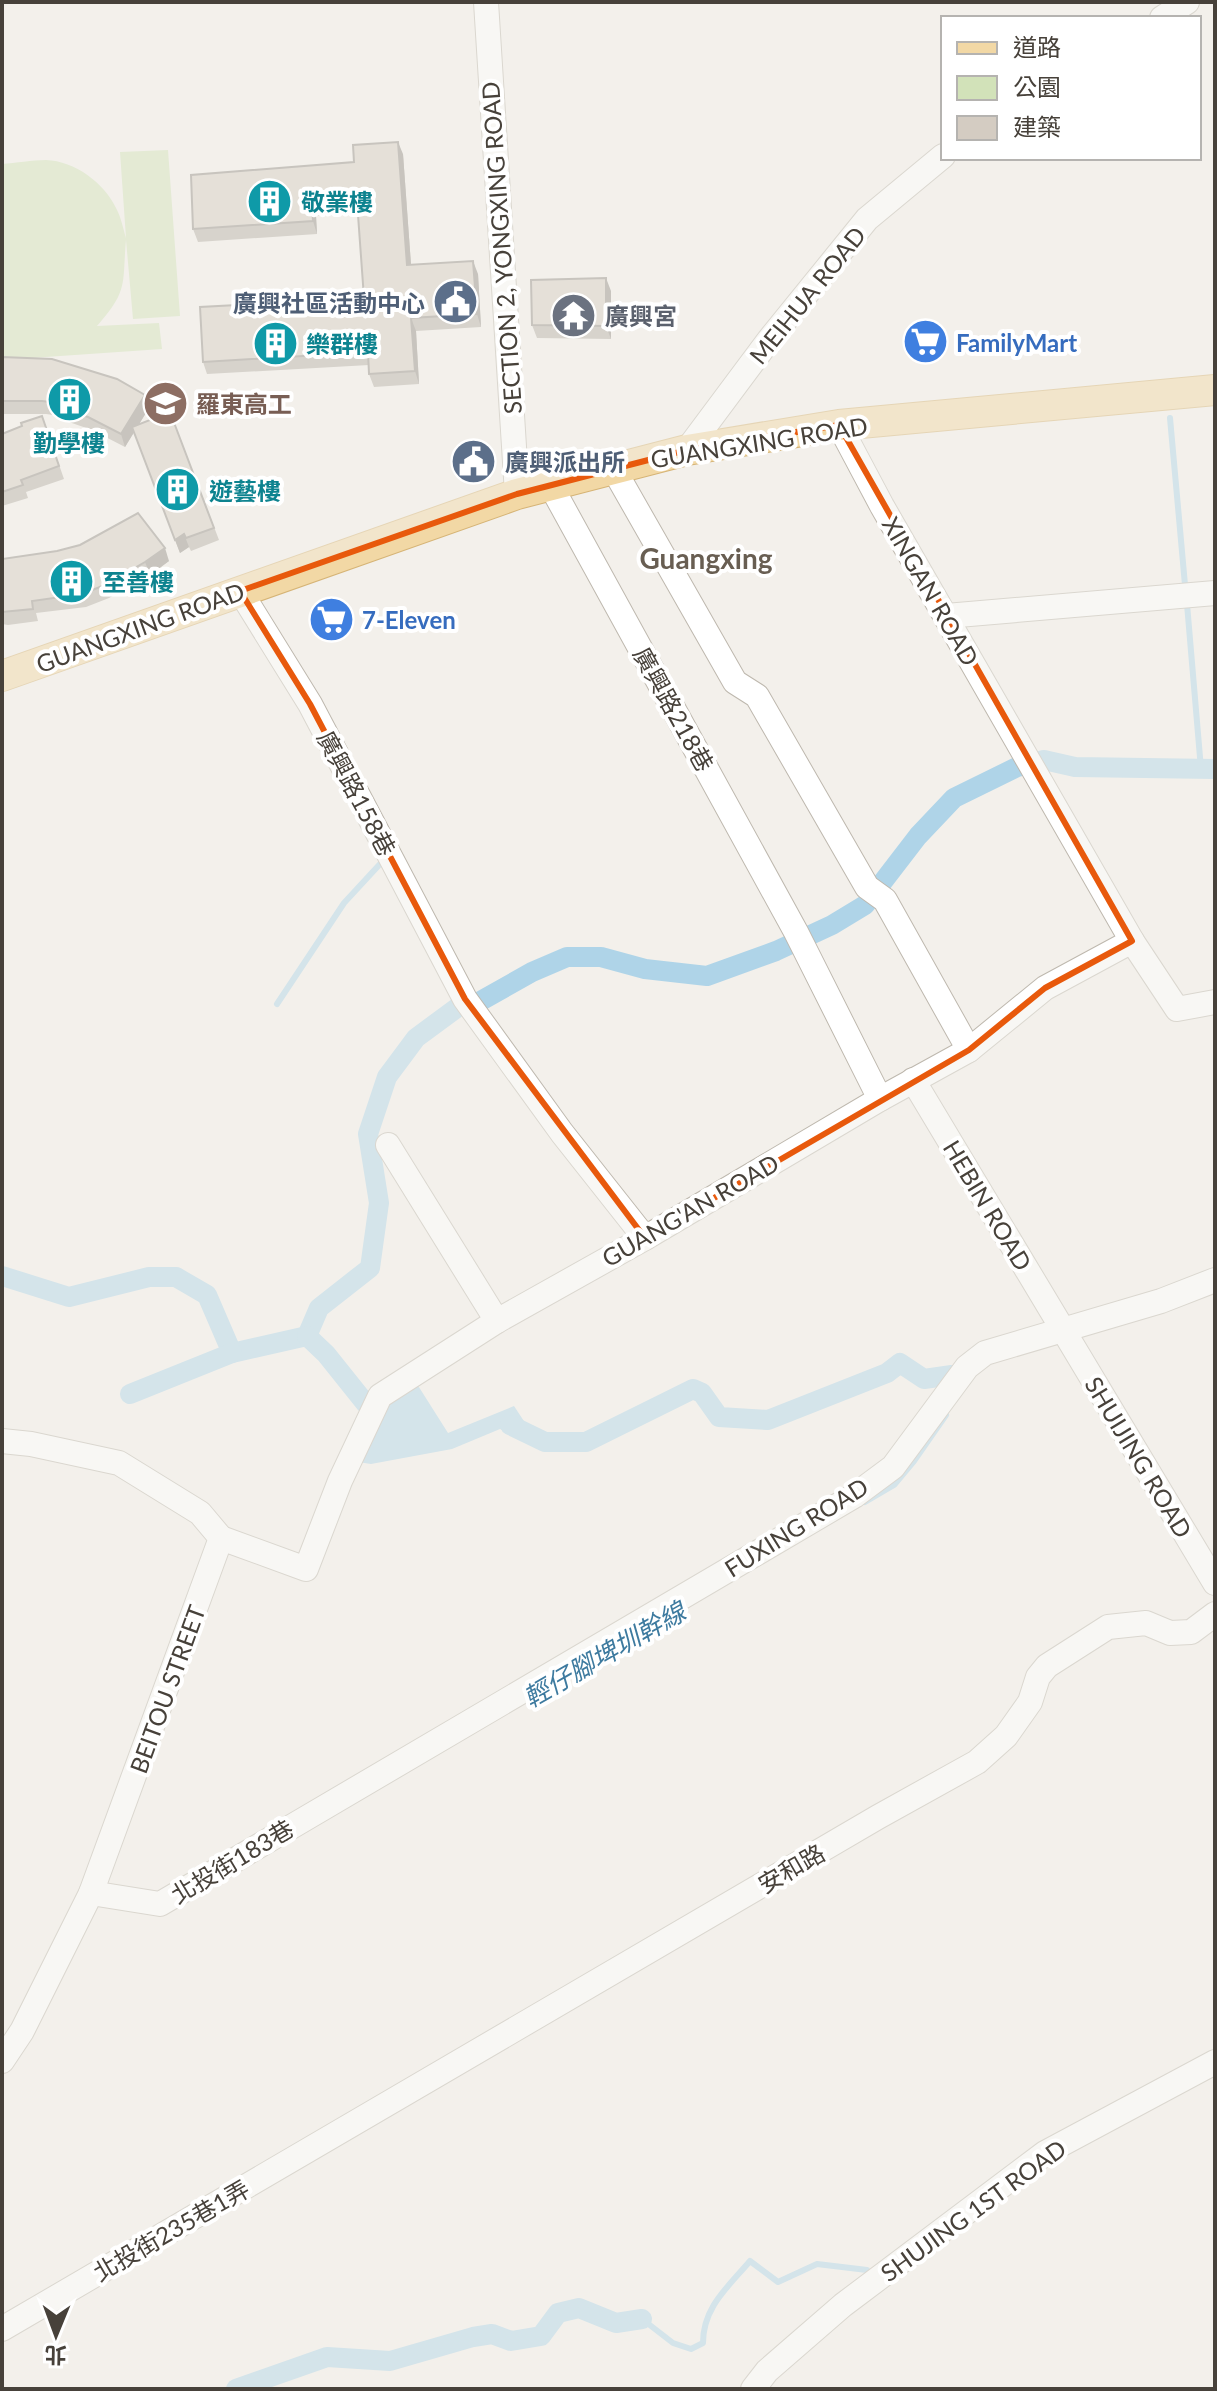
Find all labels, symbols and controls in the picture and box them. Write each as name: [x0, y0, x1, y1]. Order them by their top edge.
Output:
legend: [941, 16, 1201, 160]
text: 道路: [1013, 32, 1061, 61]
text: 公園: [1013, 72, 1061, 101]
street label: SECTION 2, YONGXING ROAD: [475, 81, 527, 415]
text: 建築: [1013, 112, 1061, 141]
building icon: 敬業樓: [246, 177, 294, 225]
place label: 敬業樓: [301, 187, 373, 216]
street label: MEIHUA ROAD: [743, 221, 871, 369]
public building icon: 廣興社區活動中心: [432, 278, 480, 326]
place label: 廣興社區活動中心: [233, 288, 425, 317]
temple icon: 廣興宮: [550, 291, 598, 339]
place label: 廣興宮: [605, 301, 677, 330]
supermarket icon: FamilyMart: [901, 318, 949, 366]
building icon: 樂群樓: [251, 319, 299, 367]
place label: FamilyMart: [956, 328, 1077, 357]
place label: 樂群樓: [306, 329, 378, 358]
building icon: 勤學樓: [45, 376, 93, 424]
school or university icon: 羅東高工: [141, 379, 189, 427]
place label: 羅東高工: [196, 389, 292, 418]
street label: GUANGXING ROAD: [648, 411, 870, 473]
place label: 勤學樓: [33, 428, 105, 457]
public building icon: 廣興派出所: [450, 437, 498, 485]
place label: 廣興派出所: [505, 447, 625, 476]
building icon: 遊藝樓: [154, 466, 202, 514]
place label: 遊藝樓: [209, 476, 281, 505]
street label: XINGAN ROAD: [877, 511, 985, 671]
district label: Guangxing: [640, 541, 773, 575]
building icon: 至善樓: [47, 557, 95, 605]
place label: 至善樓: [102, 567, 174, 596]
street label: GUANGXING ROAD: [32, 576, 248, 678]
supermarket icon: 7-Eleven: [307, 595, 355, 643]
place label: 7-Eleven: [362, 605, 456, 634]
street label: 廣興路218巷: [628, 642, 720, 776]
street label: 廣興路158巷: [312, 725, 402, 861]
street label: HEBIN ROAD: [938, 1135, 1038, 1275]
street label: GUANG'AN ROAD: [596, 1148, 784, 1272]
street label: SHUIJING ROAD: [1080, 1371, 1198, 1543]
street label: FUXING ROAD: [719, 1471, 873, 1583]
water label: 輕仔腳埤圳幹線: [517, 1593, 693, 1713]
street label: BEITOU STREET: [123, 1601, 211, 1777]
street label: 北投街183巷: [165, 1813, 299, 1909]
street label: 安和路: [753, 1837, 829, 1899]
street label: SHUJING 1ST ROAD: [875, 2133, 1071, 2287]
street label: 北投街235巷1弄: [88, 2174, 254, 2286]
north arrow: [16, 2295, 96, 2375]
text: 北: [44, 2342, 67, 2369]

